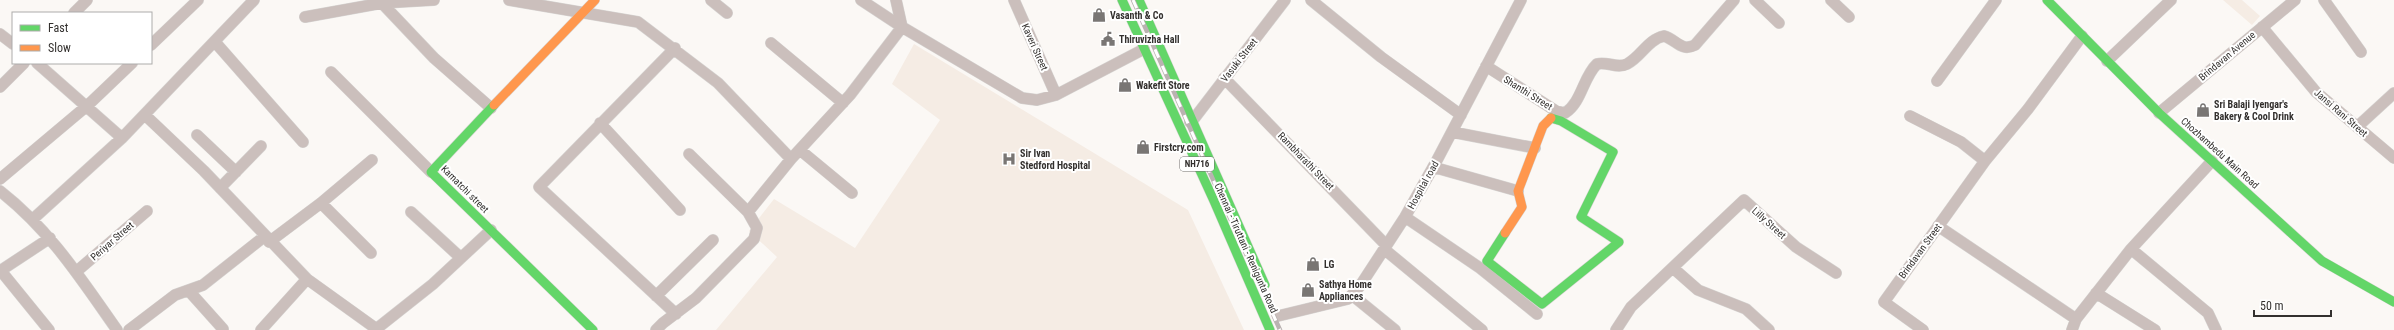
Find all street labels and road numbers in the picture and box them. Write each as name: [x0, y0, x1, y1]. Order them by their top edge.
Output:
street label: Kaveri Street: [1020, 22, 1050, 72]
street label: Brindavan Avenue: [2197, 29, 2258, 83]
street label: Vasuki Street: [1219, 36, 1259, 84]
street label: Shanthi Street: [1502, 74, 1554, 112]
street label: Jansi Rani Street: [2312, 87, 2370, 139]
street label: Chozhambedu Main Road: [2179, 115, 2261, 191]
street label: Rambharathi Street: [1276, 130, 1336, 192]
road number: NH716: [1180, 157, 1214, 171]
street label: Hospital road: [1405, 159, 1441, 211]
street label: Kamatchi street: [439, 163, 491, 215]
street label: Chennai - Tiruttani - Renigunta Road: [1212, 181, 1280, 315]
street label: Lilly Street: [1750, 205, 1788, 241]
street label: Periyar Street: [88, 219, 136, 263]
street label: Brindavan Street: [1896, 221, 1944, 280]

